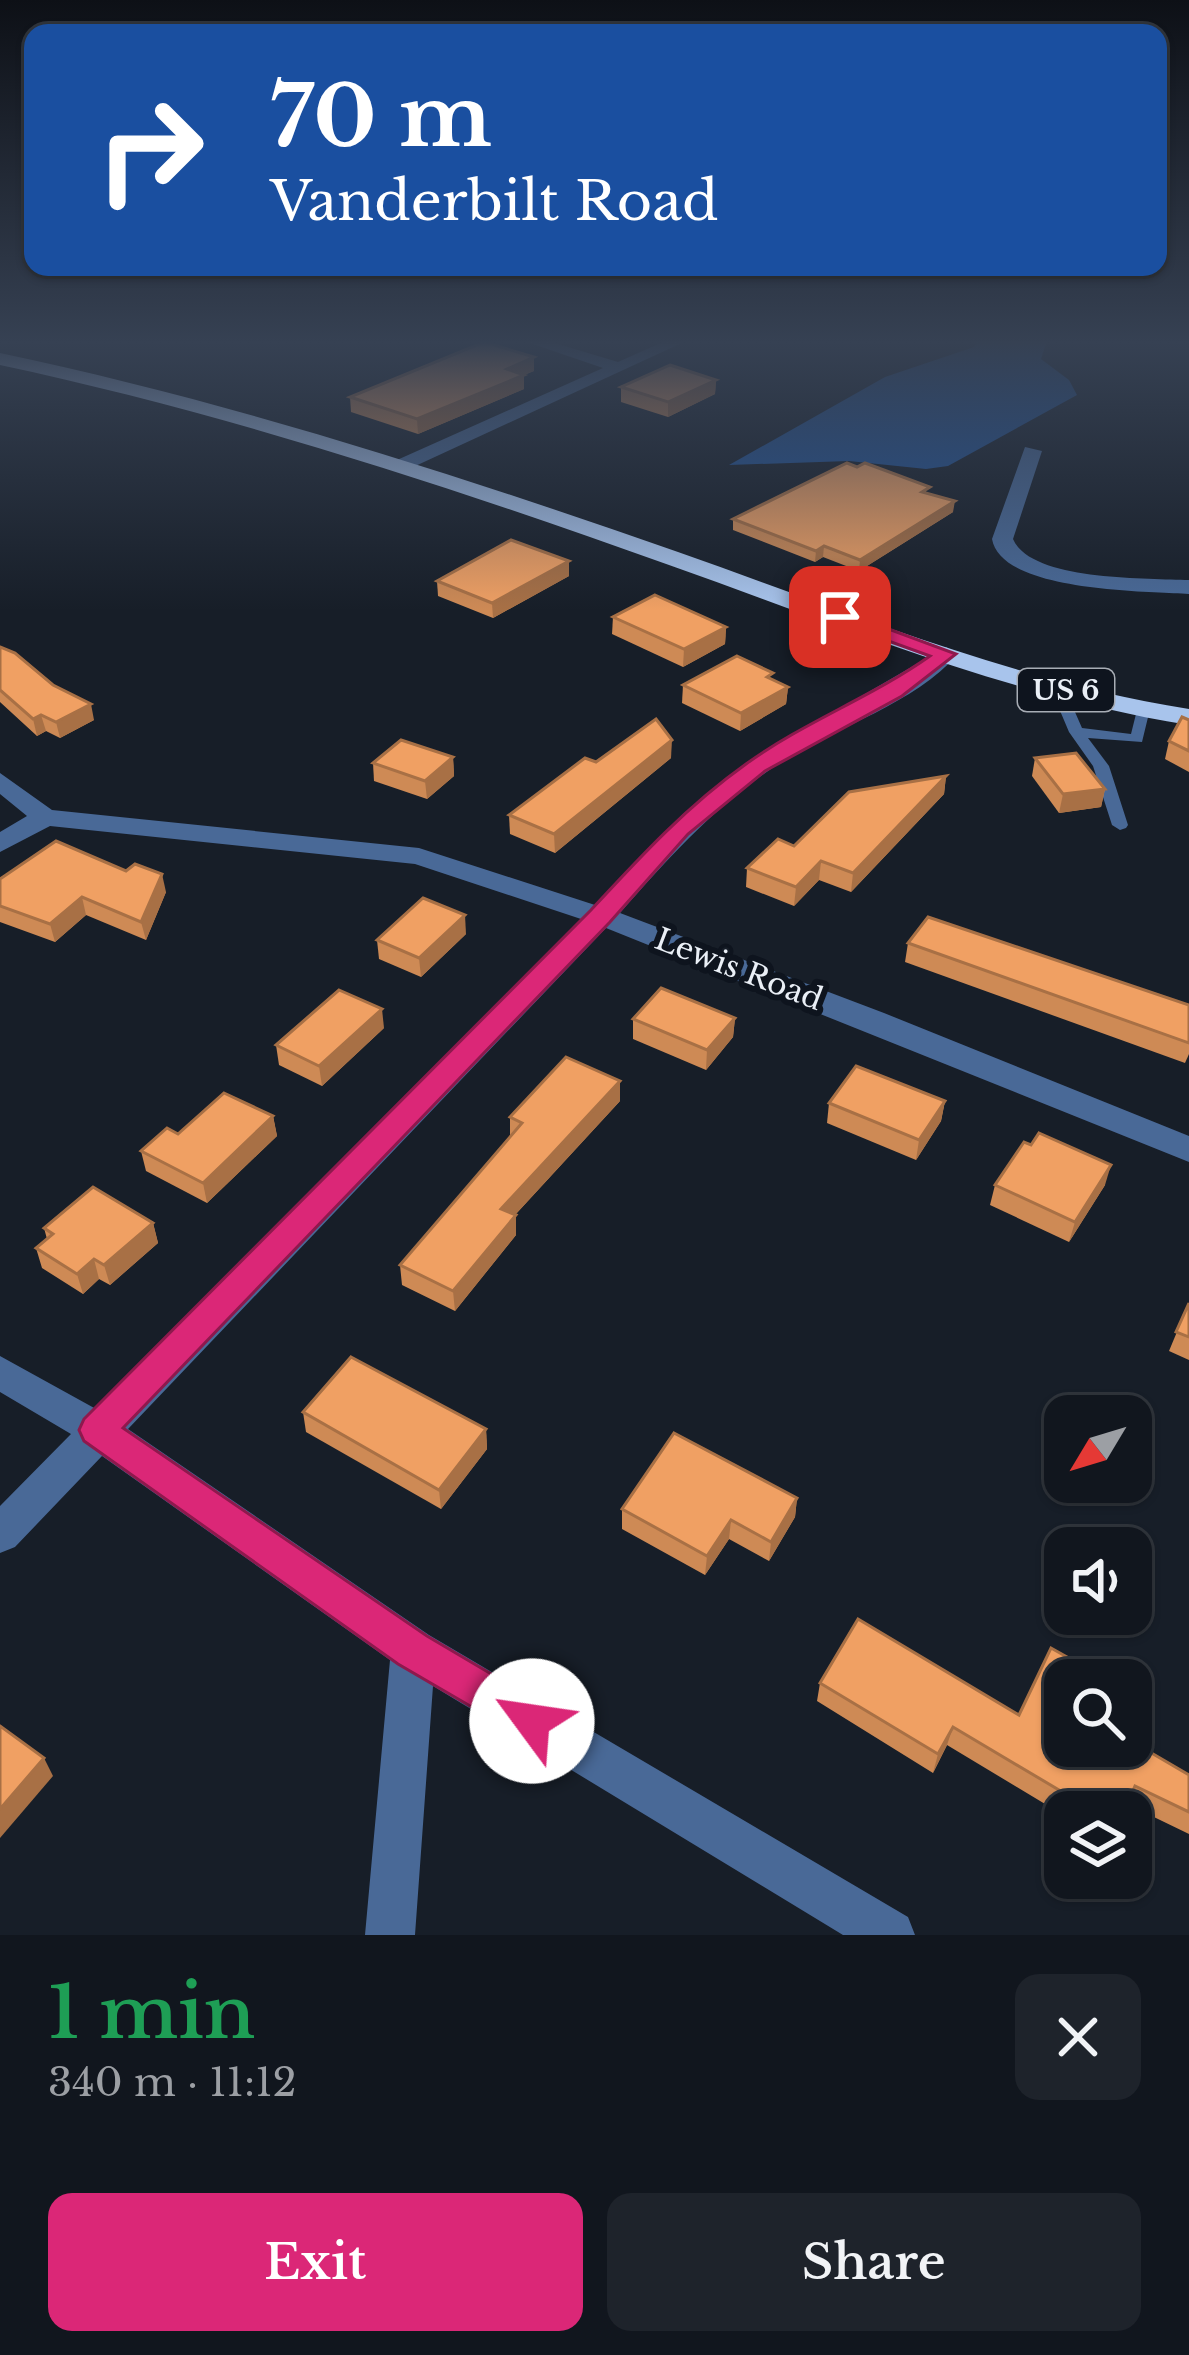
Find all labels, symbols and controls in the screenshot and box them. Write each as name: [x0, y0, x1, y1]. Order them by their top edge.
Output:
text: 70 m: [270, 65, 492, 169]
icon: right: [72, 72, 228, 228]
text: Vanderbilt Road: [270, 168, 718, 235]
pin: [789, 566, 891, 668]
icon: arrive: [807, 584, 873, 650]
road number: US 6: [1018, 669, 1114, 711]
street label: Lewis Road: [650, 920, 828, 1018]
north arrow: [1044, 1395, 1152, 1503]
map controls: [1044, 1395, 1152, 1899]
button: sound: [1044, 1527, 1152, 1635]
position arrow: [469, 1658, 595, 1784]
button: search: [1044, 1659, 1152, 1767]
button: layers: [1044, 1791, 1152, 1899]
text: 1 min: [48, 1968, 255, 2057]
button: close: [1015, 1974, 1141, 2100]
text: 340 m · 11:12: [48, 2058, 297, 2107]
button: Exit: [48, 2193, 583, 2331]
button: Share: [607, 2193, 1141, 2331]

